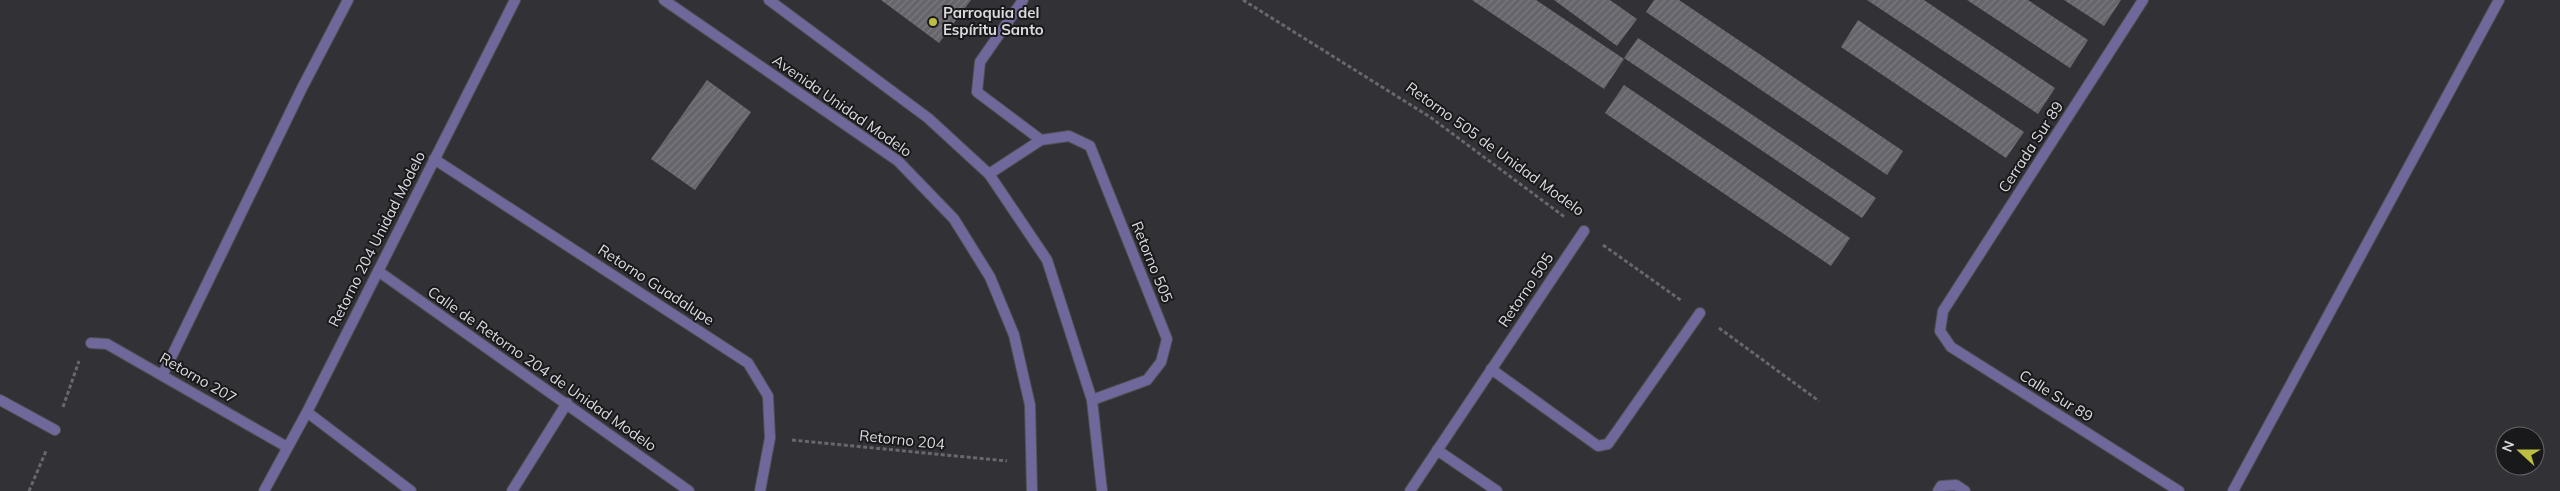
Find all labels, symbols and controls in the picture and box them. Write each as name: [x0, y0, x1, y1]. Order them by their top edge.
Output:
place label: Parroquia del Espíritu Santo: [943, 3, 1044, 39]
marker: Parroquia del Espíritu Santo: [927, 16, 939, 28]
street label: Avenida Unidad Modelo: [769, 50, 916, 161]
street label: Retorno 505 de Unidad Modelo: [1402, 77, 1588, 220]
street label: Cerrada Sur 89: [1994, 98, 2067, 196]
street label: Retorno 204 Unidad Modelo: [324, 148, 429, 330]
street label: Retorno 505: [1128, 218, 1177, 305]
street label: Retorno Guadalupe: [595, 240, 718, 329]
street label: Retorno 505: [1494, 249, 1557, 331]
street label: Calle de Retorno 204 de Unidad Modelo: [424, 282, 660, 455]
street label: Retorno 207: [156, 348, 240, 407]
street label: Calle Sur 89: [2016, 365, 2097, 426]
street label: Retorno 204: [858, 426, 946, 453]
north arrow: [2495, 426, 2545, 476]
text: N: [2498, 438, 2518, 455]

